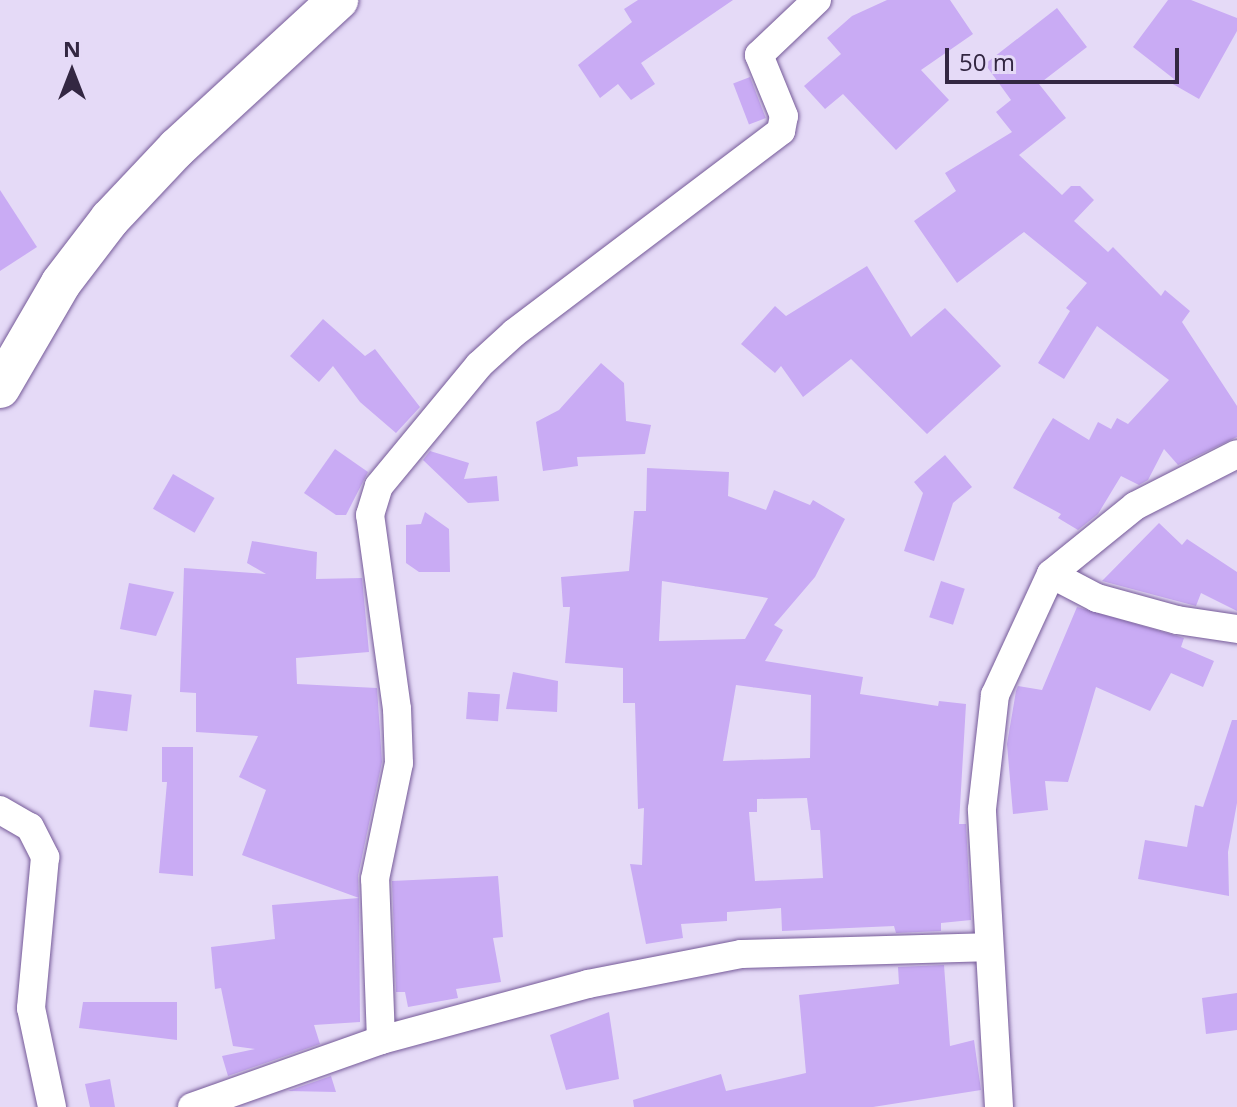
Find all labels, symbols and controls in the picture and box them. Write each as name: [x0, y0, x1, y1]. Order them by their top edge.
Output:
north arrow: [32, 32, 112, 112]
scale bar: [949, 32, 1183, 82]
text: N: [63, 33, 81, 63]
text: 50 m: [959, 45, 1015, 78]

